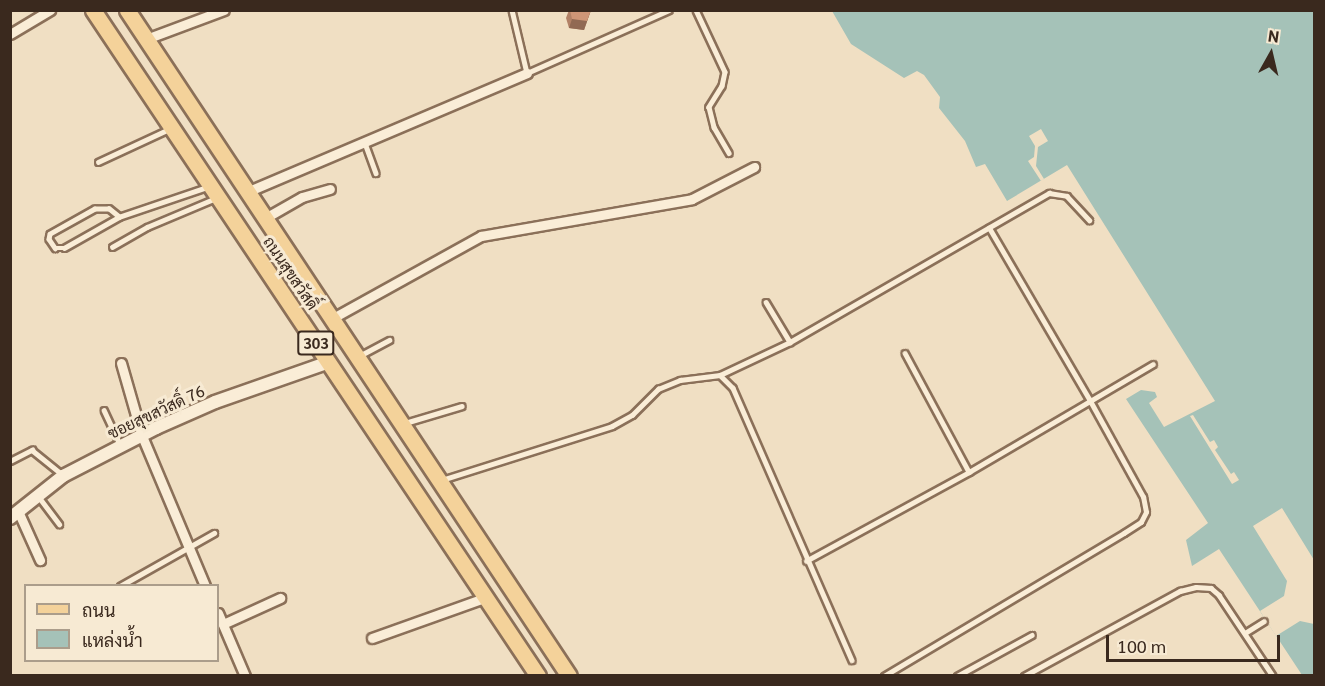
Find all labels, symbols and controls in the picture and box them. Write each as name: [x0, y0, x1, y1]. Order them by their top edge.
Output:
north arrow: [1241, 24, 1301, 84]
text: N: [1267, 25, 1281, 47]
street label: ถนนสุขสวัสดิ์: [259, 233, 323, 313]
road number: 303: [296, 331, 336, 355]
street label: ซอยสุขสวัสดิ์ 76: [104, 381, 208, 443]
legend: [24, 584, 219, 662]
text: ถนน: [82, 598, 115, 621]
scale bar: [1109, 623, 1283, 661]
text: แหล่งน้ำ: [82, 628, 143, 651]
text: 100 m: [1117, 634, 1166, 657]

